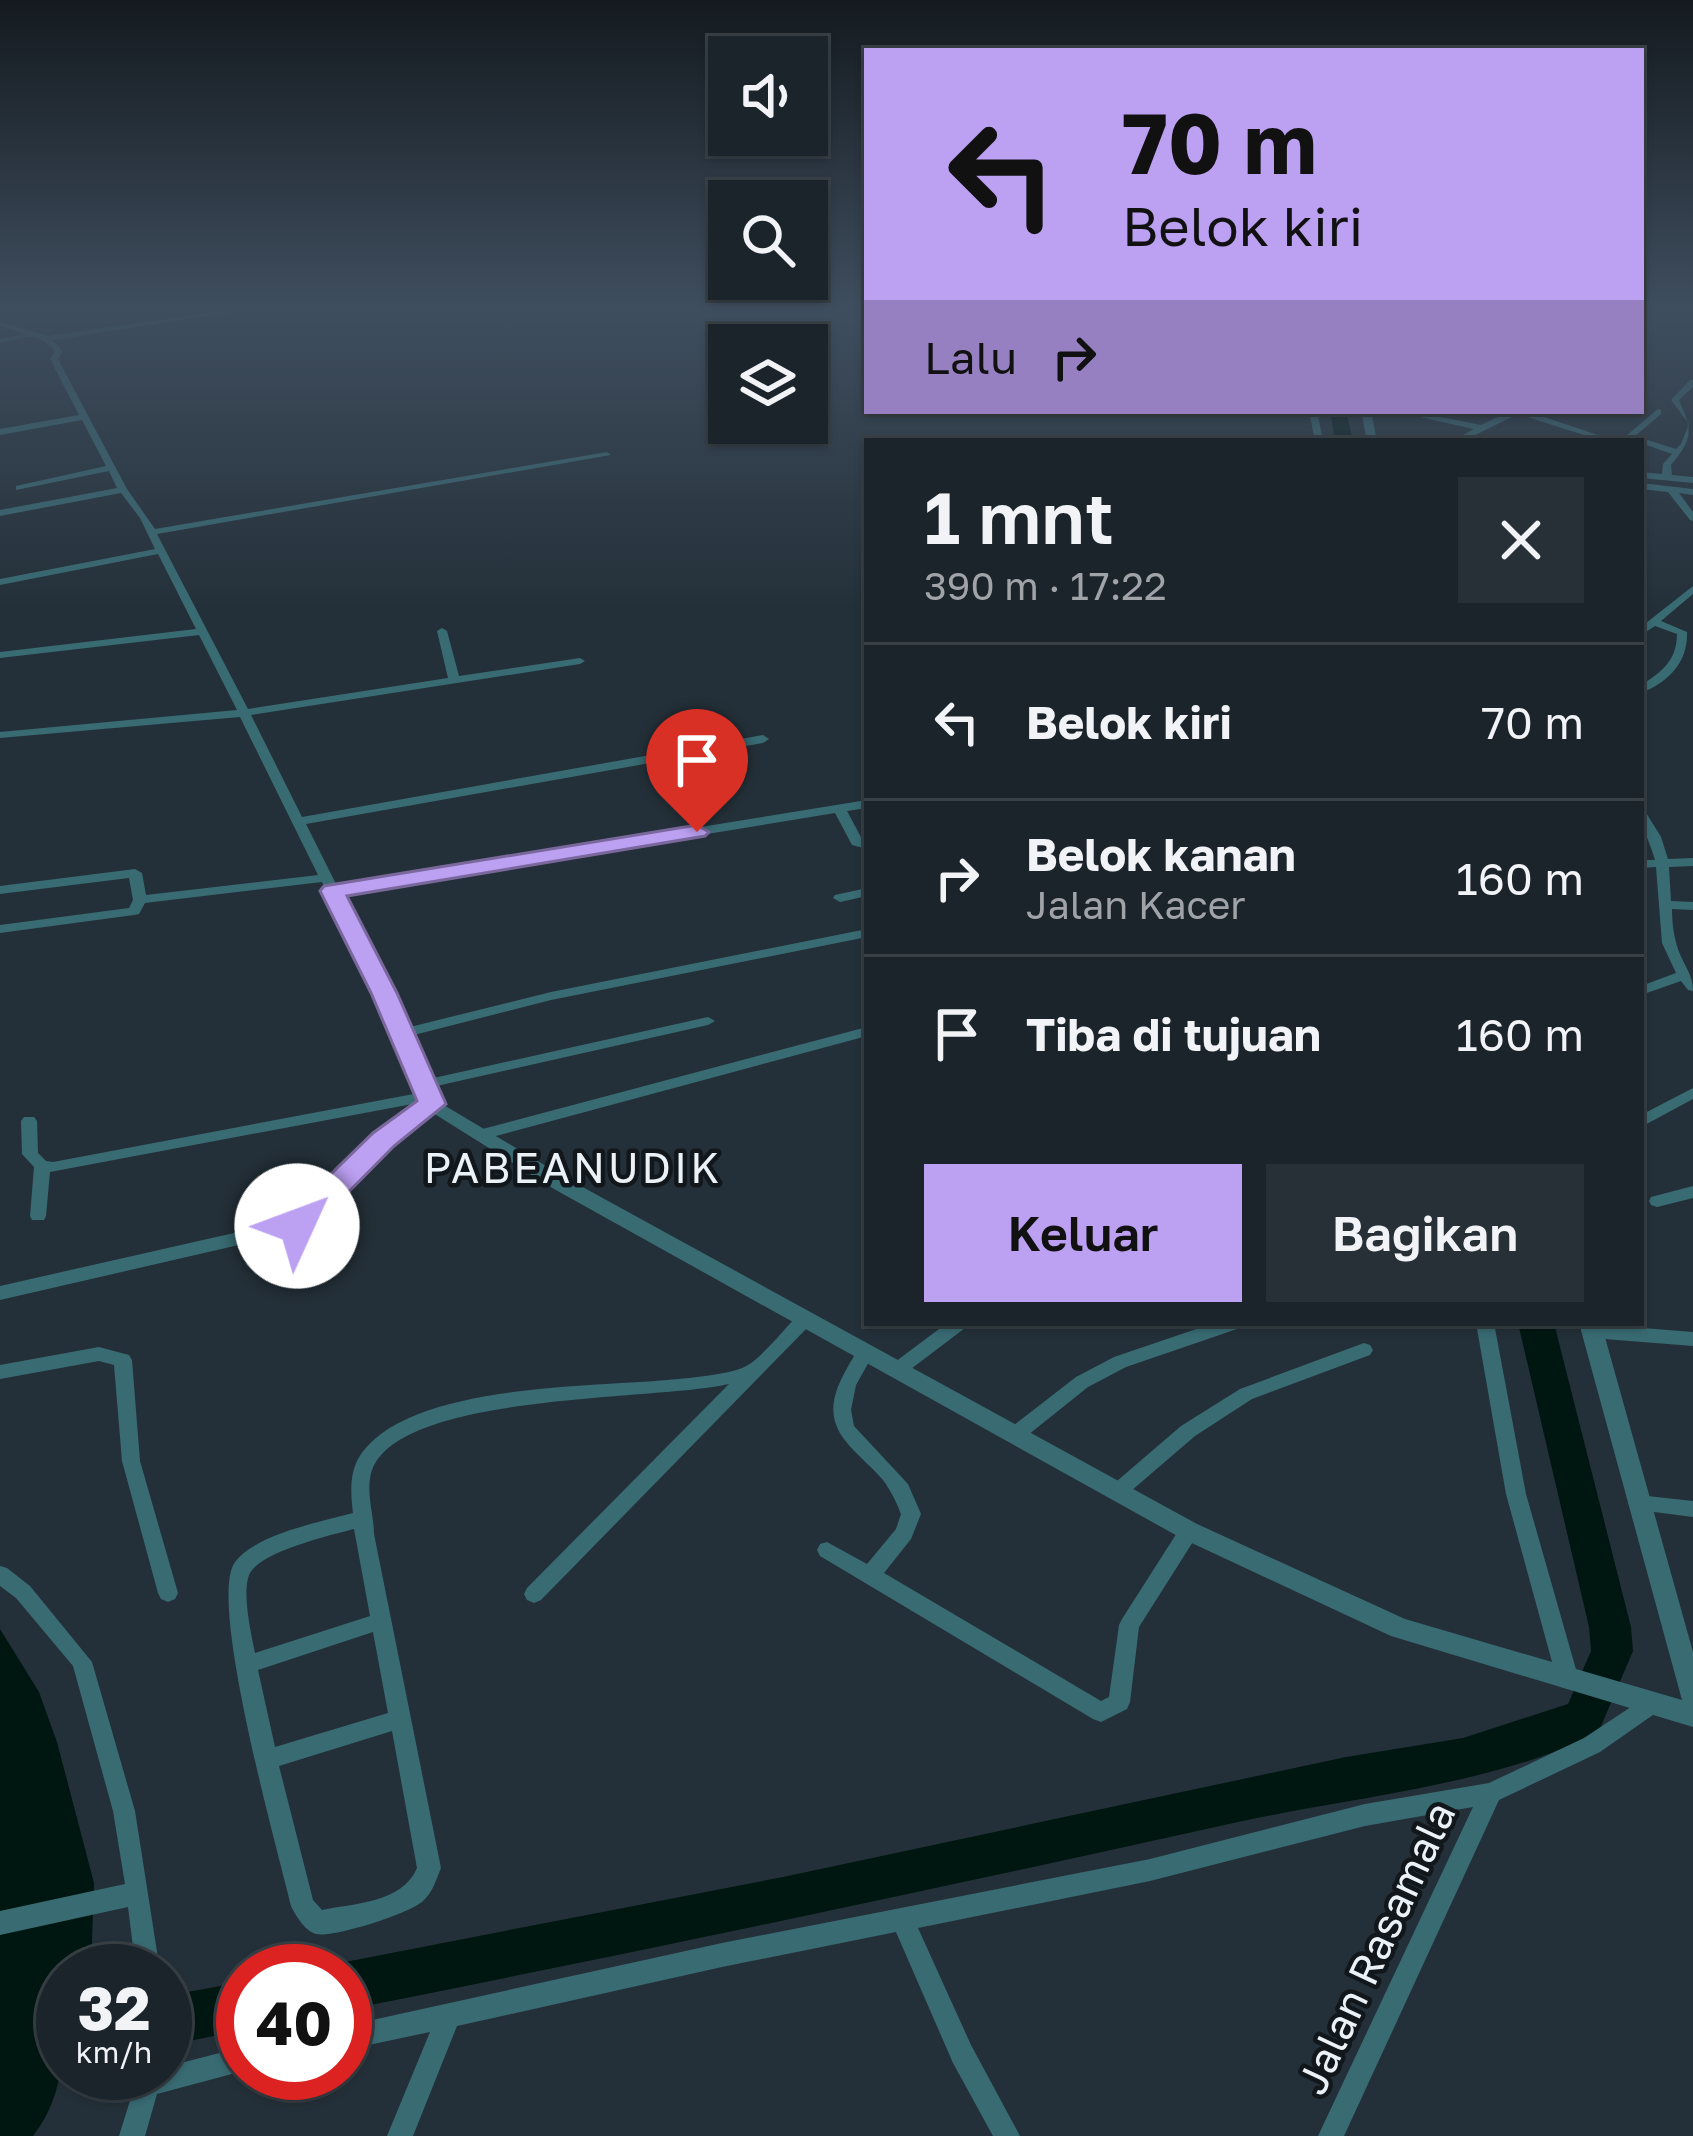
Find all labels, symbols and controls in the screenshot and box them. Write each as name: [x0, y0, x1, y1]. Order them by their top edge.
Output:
map controls: [708, 36, 828, 444]
button: sound: [708, 36, 828, 156]
text: 70 m: [1122, 92, 1317, 192]
icon: left: [924, 96, 1080, 252]
button: search: [708, 180, 828, 300]
text: Belok kiri: [1122, 193, 1363, 258]
button: layers: [708, 324, 828, 444]
icon: right: [1041, 324, 1107, 390]
text: Lalu: [924, 330, 1017, 384]
text: 1 mnt: [924, 473, 1114, 560]
button: close: [1458, 477, 1584, 603]
text: 390 m · 17:22: [924, 562, 1167, 609]
icon: left: [924, 689, 990, 755]
text: Belok kiri: [1026, 695, 1232, 749]
text: 70 m: [1481, 695, 1584, 749]
pin: [646, 709, 748, 832]
icon: arrive: [664, 727, 730, 793]
text: Belok kanan: [1026, 827, 1296, 881]
icon: right: [924, 845, 990, 911]
text: 160 m: [1456, 851, 1584, 905]
text: Jalan Kacer: [1026, 881, 1246, 928]
icon: arrive: [924, 1001, 990, 1067]
text: Tiba di tujuan: [1026, 1007, 1321, 1061]
text: 160 m: [1456, 1007, 1584, 1061]
district label: PABEANUDIK: [424, 1142, 722, 1192]
position arrow: [234, 1163, 360, 1289]
button: Keluar: [924, 1164, 1242, 1302]
button: Bagikan: [1266, 1164, 1584, 1302]
street label: Jalan Rasamala: [1286, 1794, 1465, 2102]
speed limit sign: 40: [216, 1944, 372, 2100]
text: 32: [77, 1971, 151, 2043]
text: km/h: [76, 2034, 152, 2070]

